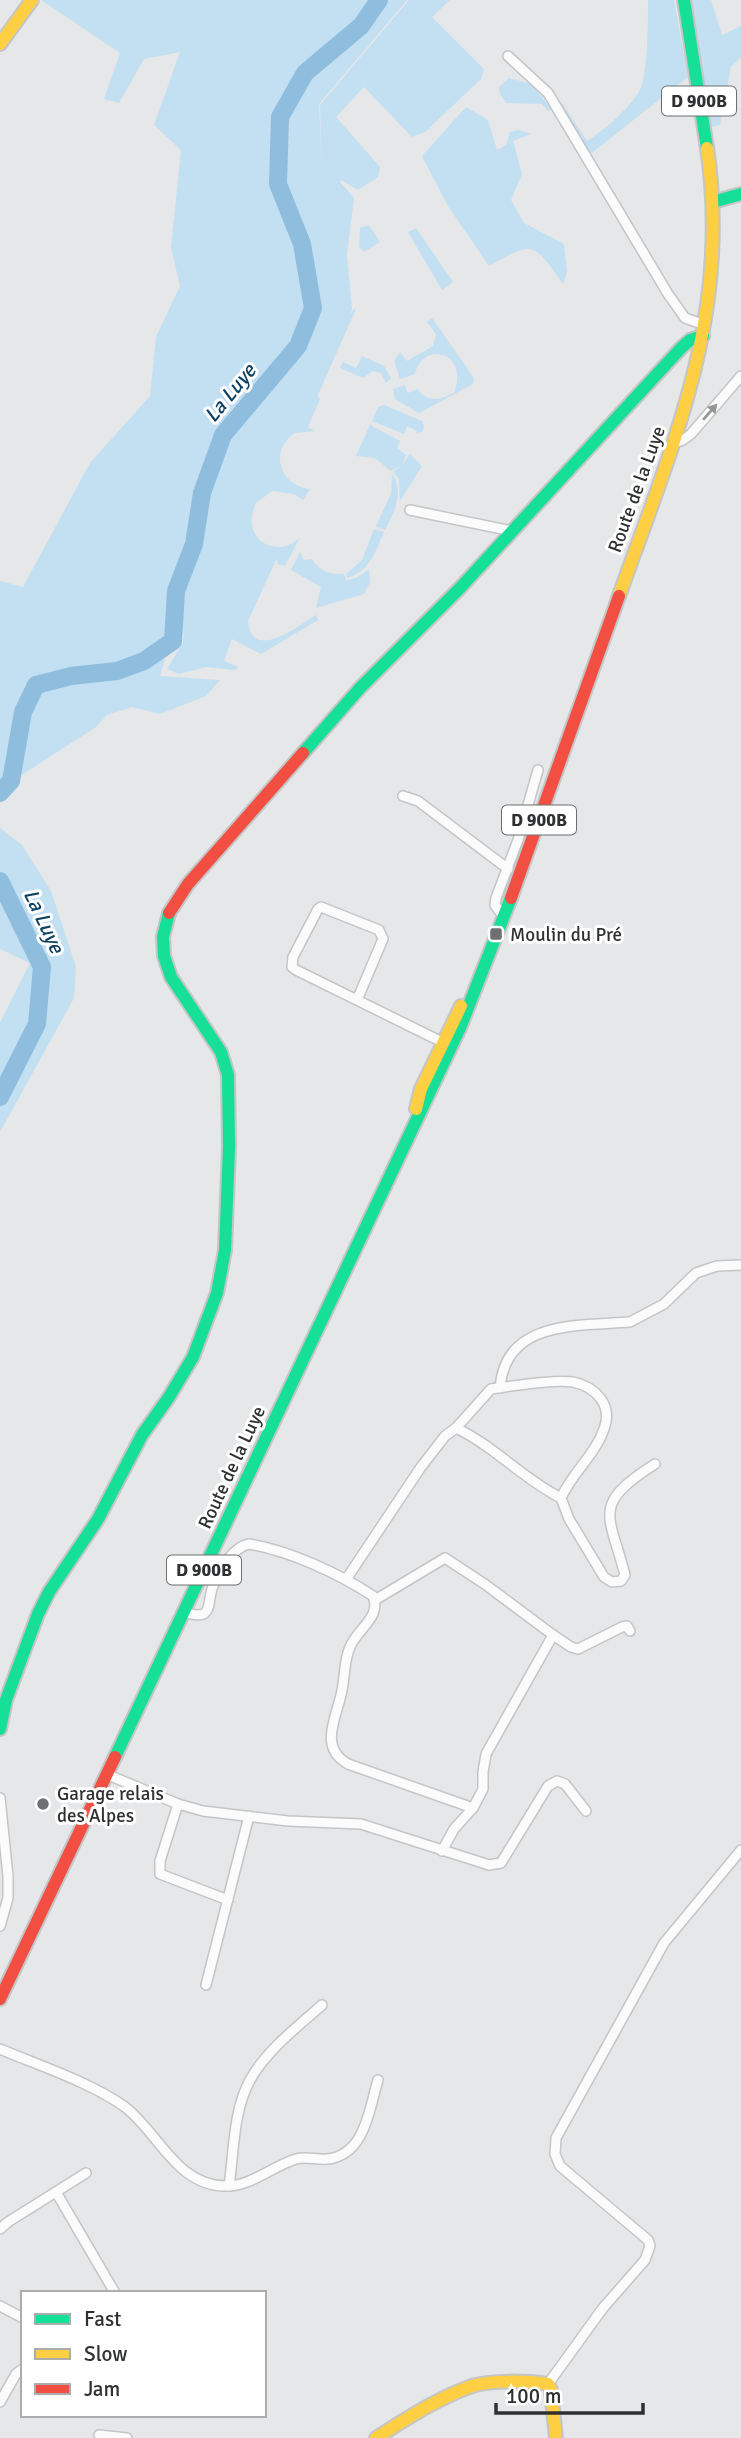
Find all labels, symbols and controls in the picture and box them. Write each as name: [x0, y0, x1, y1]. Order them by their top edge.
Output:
road number: D 900B: [662, 86, 736, 116]
water label: La Luye: [198, 357, 262, 428]
one-way arrow: [702, 403, 718, 421]
street label: Route de la Luye: [603, 423, 671, 556]
road number: D 900B: [502, 806, 576, 834]
water label: La Luye: [18, 885, 71, 959]
place label: Moulin du Pré: [510, 923, 622, 947]
marker: Moulin du Pré: [488, 926, 504, 942]
street label: Route de la Luye: [193, 1402, 271, 1533]
road number: D 900B: [167, 1555, 241, 1584]
place label: Garage relais des Alpes: [57, 1782, 164, 1828]
marker: Garage relais des Alpes: [35, 1796, 51, 1812]
legend: [21, 2291, 266, 2417]
text: Fast: [84, 2306, 121, 2332]
text: Slow: [84, 2341, 128, 2367]
scale bar: [496, 2372, 643, 2416]
text: Jam: [84, 2376, 120, 2402]
text: 100 m: [506, 2383, 561, 2409]

